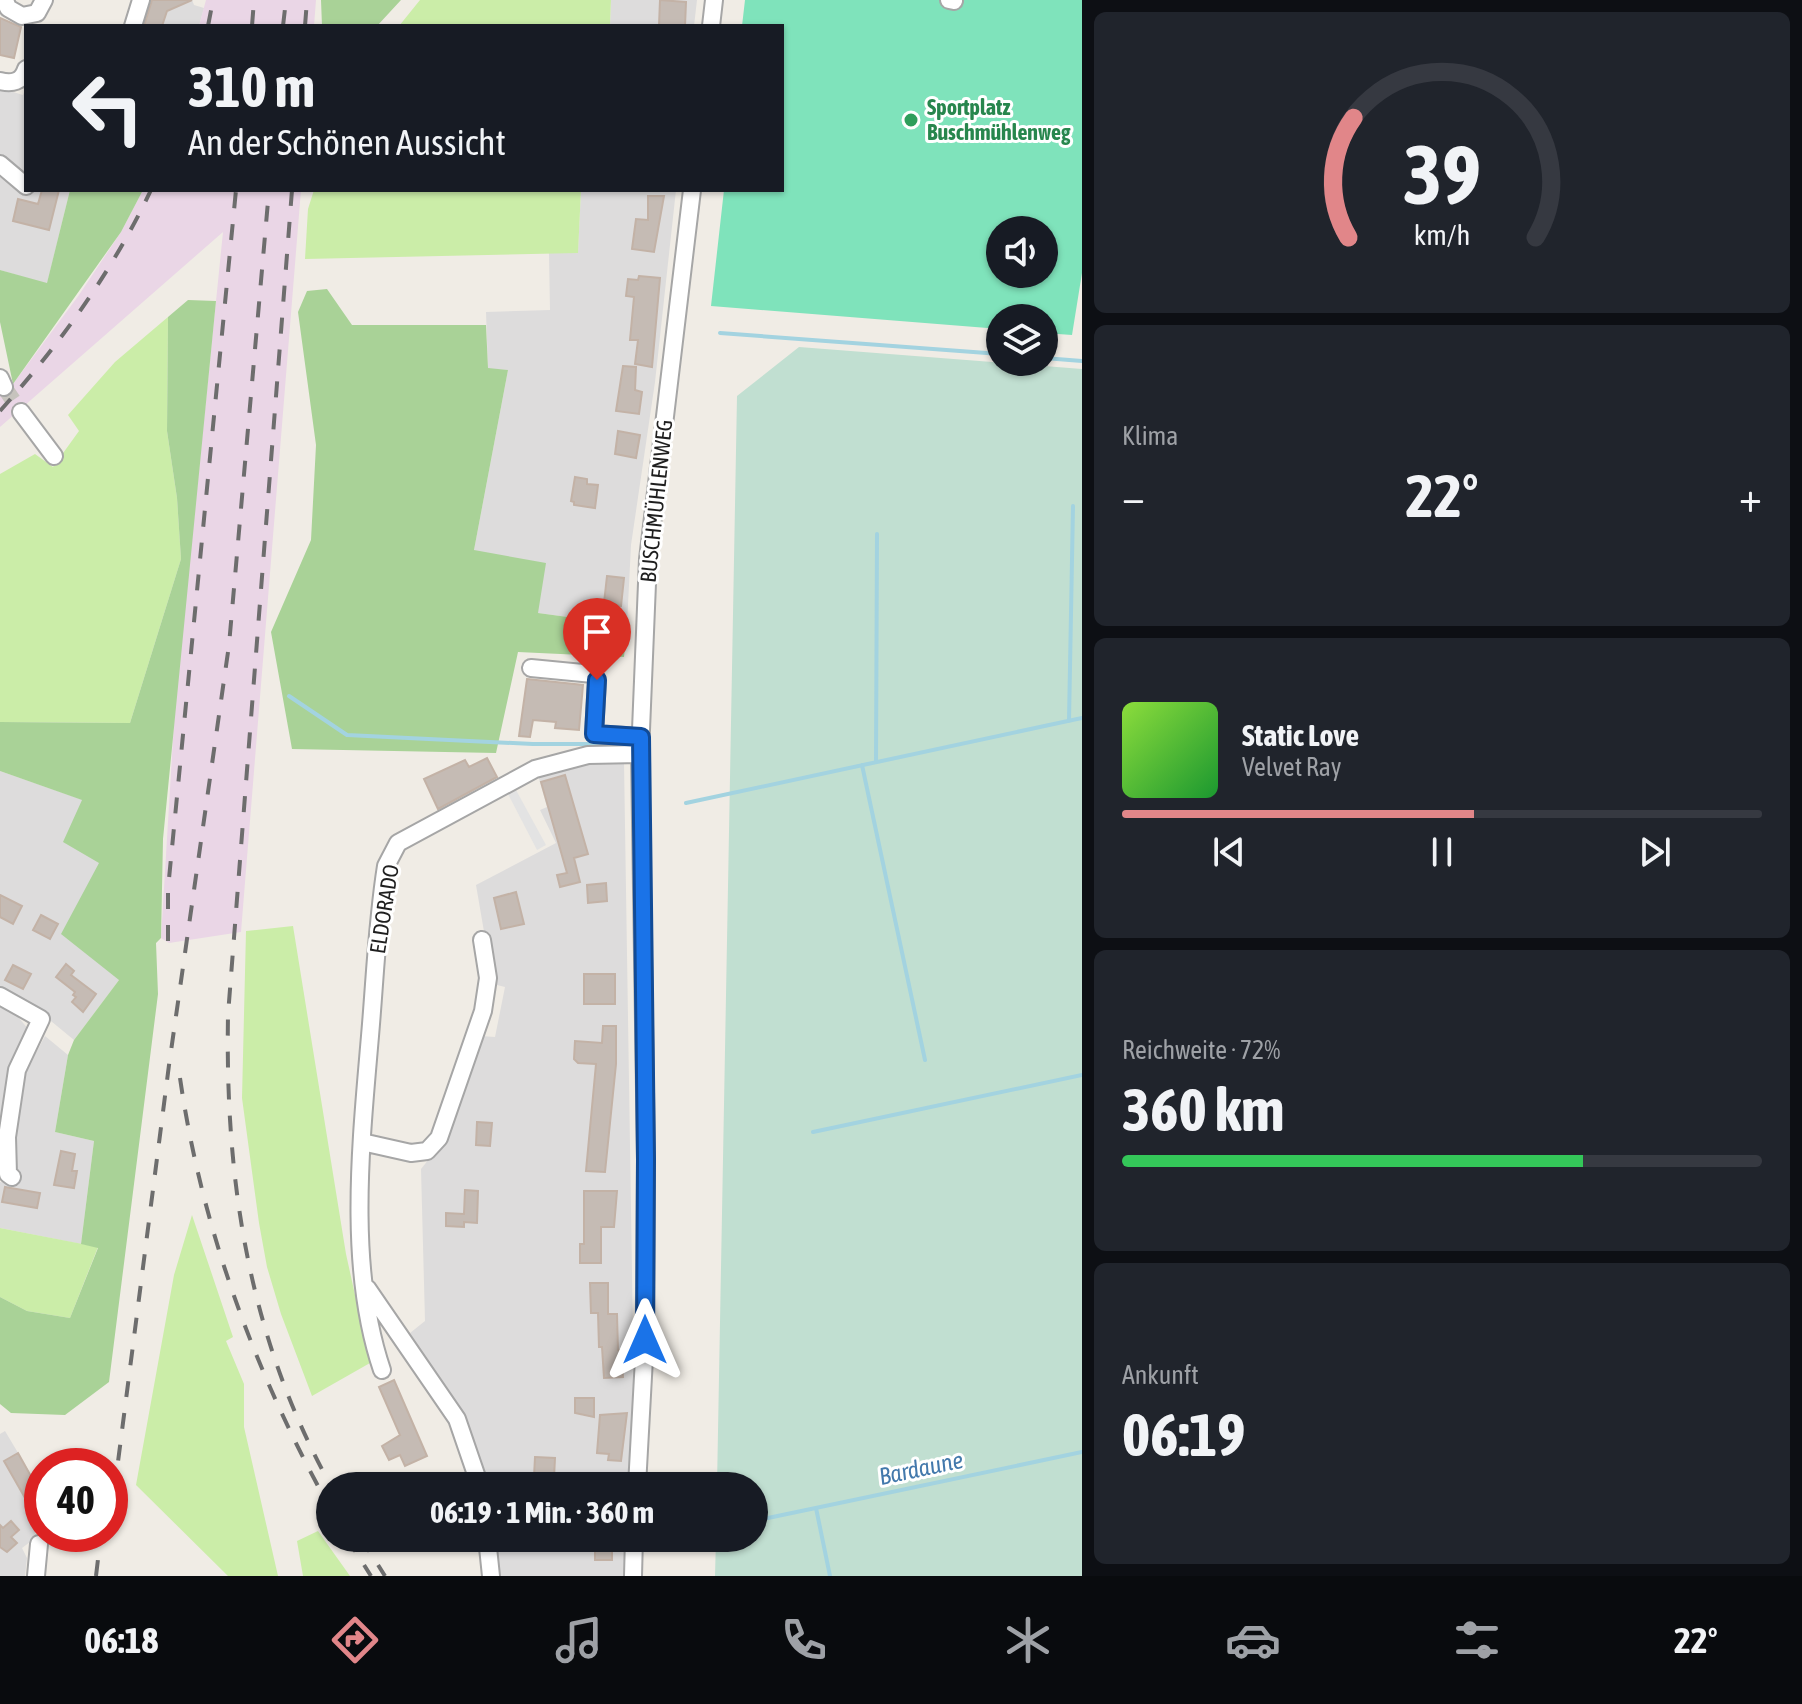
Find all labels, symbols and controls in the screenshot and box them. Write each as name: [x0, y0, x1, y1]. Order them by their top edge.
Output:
text: 310 m: [188, 55, 315, 119]
icon: left: [56, 56, 160, 160]
place label: Sportplatz Buschmühlenweg: [927, 94, 1071, 145]
marker: Sportplatz Buschmühlenweg: [902, 111, 920, 129]
text: An der Schönen Aussicht: [188, 121, 506, 163]
text: 39: [1403, 126, 1481, 222]
map controls: [986, 216, 1058, 376]
button: sound: [986, 216, 1058, 288]
text: km/h: [1414, 219, 1470, 252]
button: layers: [986, 304, 1058, 376]
street label: BUSCHMÜHLENWEG: [635, 418, 677, 584]
text: Klima: [1122, 421, 1178, 451]
text: 22°: [1406, 461, 1478, 530]
text: −: [1122, 471, 1145, 521]
text: +: [1739, 471, 1762, 521]
pin: [563, 598, 631, 680]
icon: arrive: [575, 610, 619, 654]
text: Static Love: [1242, 718, 1359, 752]
text: Velvet Ray: [1242, 752, 1342, 782]
icon: previous: [1207, 830, 1251, 874]
icon: pause: [1420, 830, 1464, 874]
icon: next: [1633, 830, 1677, 874]
street label: ELDORADO: [364, 863, 404, 955]
text: Reichweite · 72%: [1122, 1035, 1280, 1065]
text: 360 km: [1122, 1075, 1284, 1144]
position arrow: [603, 1298, 687, 1382]
text: Ankunft: [1122, 1360, 1199, 1390]
text: 06:19: [1122, 1400, 1245, 1469]
water label: Bardaune: [876, 1446, 966, 1490]
speed limit sign: 40: [24, 1448, 128, 1552]
text: 06:19 · 1 Min. · 360 m: [430, 1495, 654, 1529]
icon: directions: [327, 1612, 383, 1668]
icon: music: [551, 1612, 607, 1668]
icon: phone: [776, 1612, 832, 1668]
icon: climate: [1000, 1612, 1056, 1668]
icon: car: [1225, 1612, 1281, 1668]
icon: filters: [1449, 1612, 1505, 1668]
text: 06:18: [84, 1619, 158, 1661]
text: 22°: [1674, 1619, 1718, 1661]

